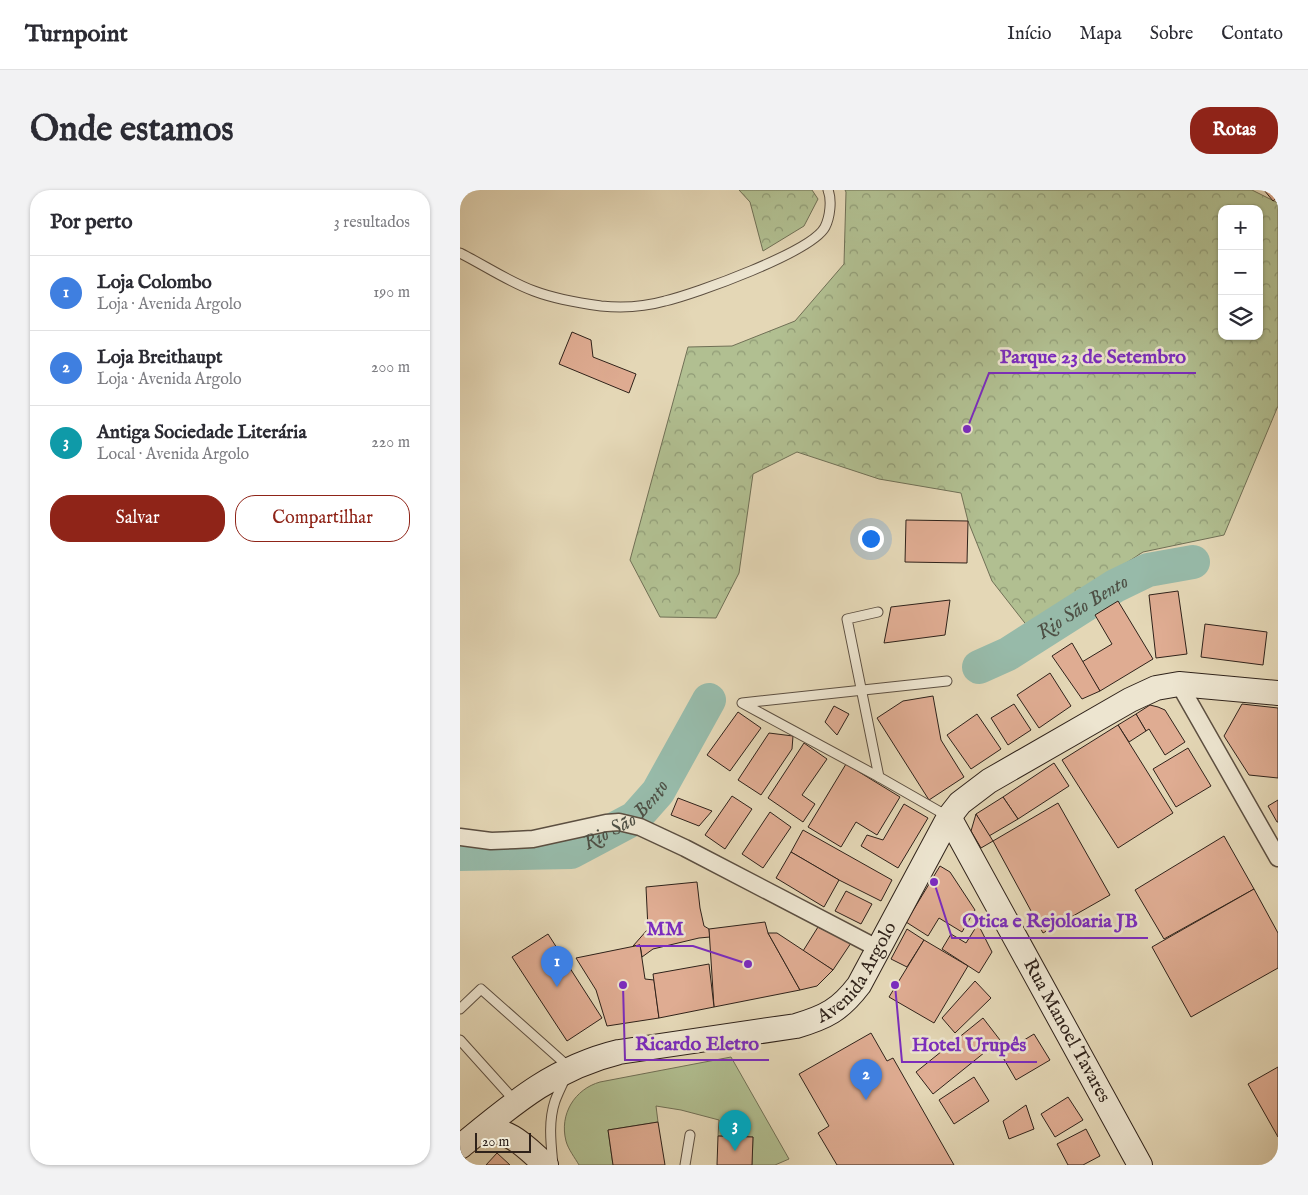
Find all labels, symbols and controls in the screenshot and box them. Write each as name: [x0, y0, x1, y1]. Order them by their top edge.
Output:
text: Turnpoint: [25, 19, 128, 50]
text: Início: [1007, 23, 1052, 46]
text: Mapa: [1080, 23, 1122, 46]
text: Sobre: [1150, 23, 1193, 46]
text: Contato: [1221, 23, 1283, 46]
button: Rotas: [1190, 107, 1278, 154]
text: Onde estamos: [30, 108, 234, 153]
map controls: [1218, 205, 1263, 340]
button: +: [1218, 205, 1263, 250]
text: Por perto: [50, 209, 132, 236]
text: 3 resultados: [334, 213, 410, 233]
button: −: [1218, 250, 1263, 295]
text: Loja Colombo: [97, 271, 212, 295]
text: 1: [63, 283, 69, 303]
text: 190 m: [373, 283, 410, 303]
text: Loja · Avenida Argolo: [97, 295, 242, 315]
button: layers: [1218, 295, 1263, 340]
callout: Parque 23 de Setembro: [989, 338, 1196, 373]
text: Parque 23 de Setembro: [1000, 345, 1186, 370]
text: Loja Breithaupt: [97, 346, 223, 370]
text: 2: [62, 358, 70, 378]
text: 200 m: [371, 358, 410, 378]
text: Loja · Avenida Argolo: [97, 370, 242, 390]
text: Antiga Sociedade Literária: [97, 421, 307, 445]
text: 3: [63, 433, 69, 453]
text: 220 m: [371, 433, 410, 453]
text: Local · Avenida Argolo: [97, 445, 249, 465]
button: Salvar: [50, 495, 225, 542]
button: Compartilhar: [235, 495, 410, 542]
your location: [858, 526, 884, 552]
water label: Rio São Bento: [1032, 569, 1132, 645]
water label: Rio São Bento: [579, 776, 675, 856]
callout: Otica e Rejoloaria JB: [952, 903, 1148, 938]
text: Otica e Rejoloaria JB: [962, 909, 1138, 934]
callout: MM: [636, 911, 693, 946]
text: MM: [646, 917, 684, 942]
street label: Avenida Argolo: [812, 918, 902, 1030]
pin: 1: [541, 946, 573, 987]
street label: Rua Manoel Tavares: [1017, 955, 1116, 1107]
callout: Ricardo Eletro: [625, 1025, 769, 1060]
callout: Hotel Urupês: [902, 1027, 1037, 1062]
text: Ricardo Eletro: [635, 1032, 759, 1057]
text: Hotel Urupês: [912, 1033, 1026, 1058]
pin: 2: [850, 1059, 882, 1100]
pin: 3: [719, 1110, 751, 1151]
scale bar: [475, 1130, 531, 1153]
text: 20 m: [482, 1133, 509, 1151]

